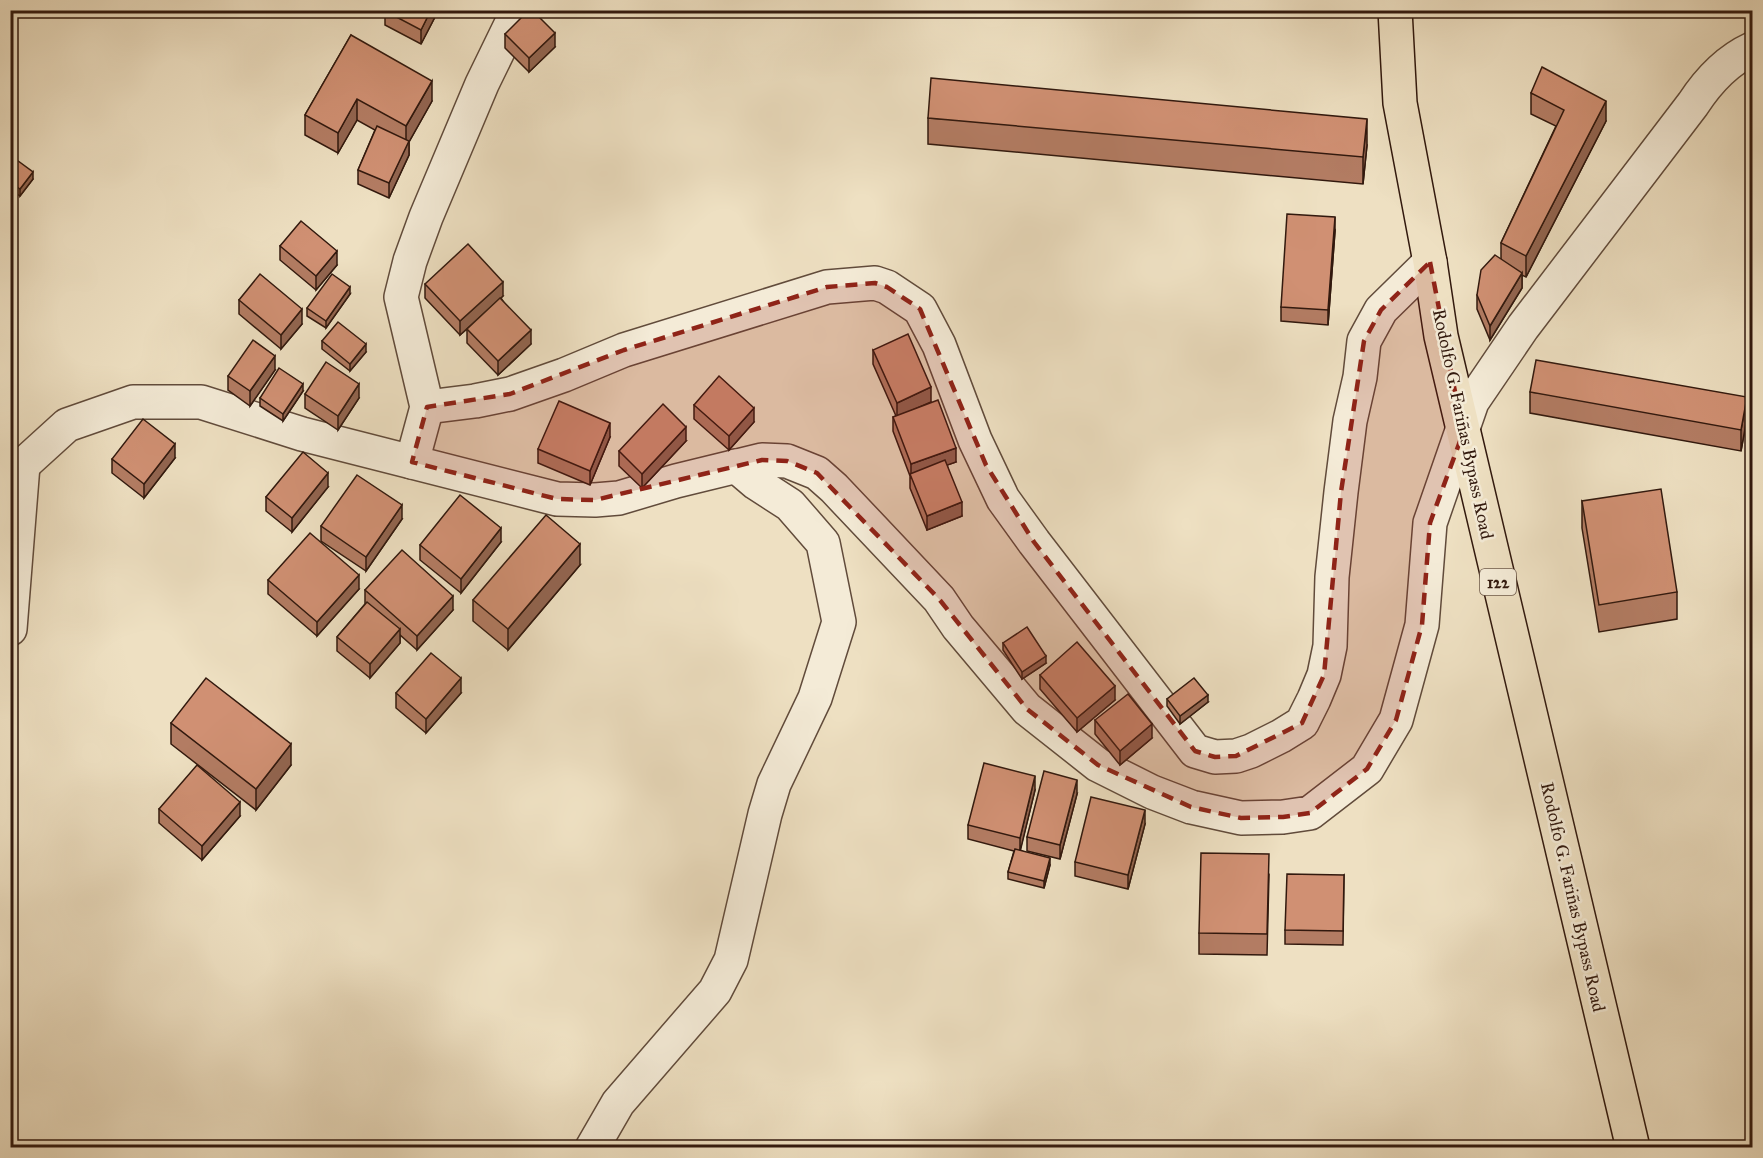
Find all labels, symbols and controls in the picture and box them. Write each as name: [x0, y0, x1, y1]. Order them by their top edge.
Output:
street label: Rodolfo G. Fariñas Bypass Road: [1428, 307, 1498, 541]
road number: 122: [1480, 569, 1516, 595]
street label: Rodolfo G. Fariñas Bypass Road: [1536, 780, 1610, 1014]

